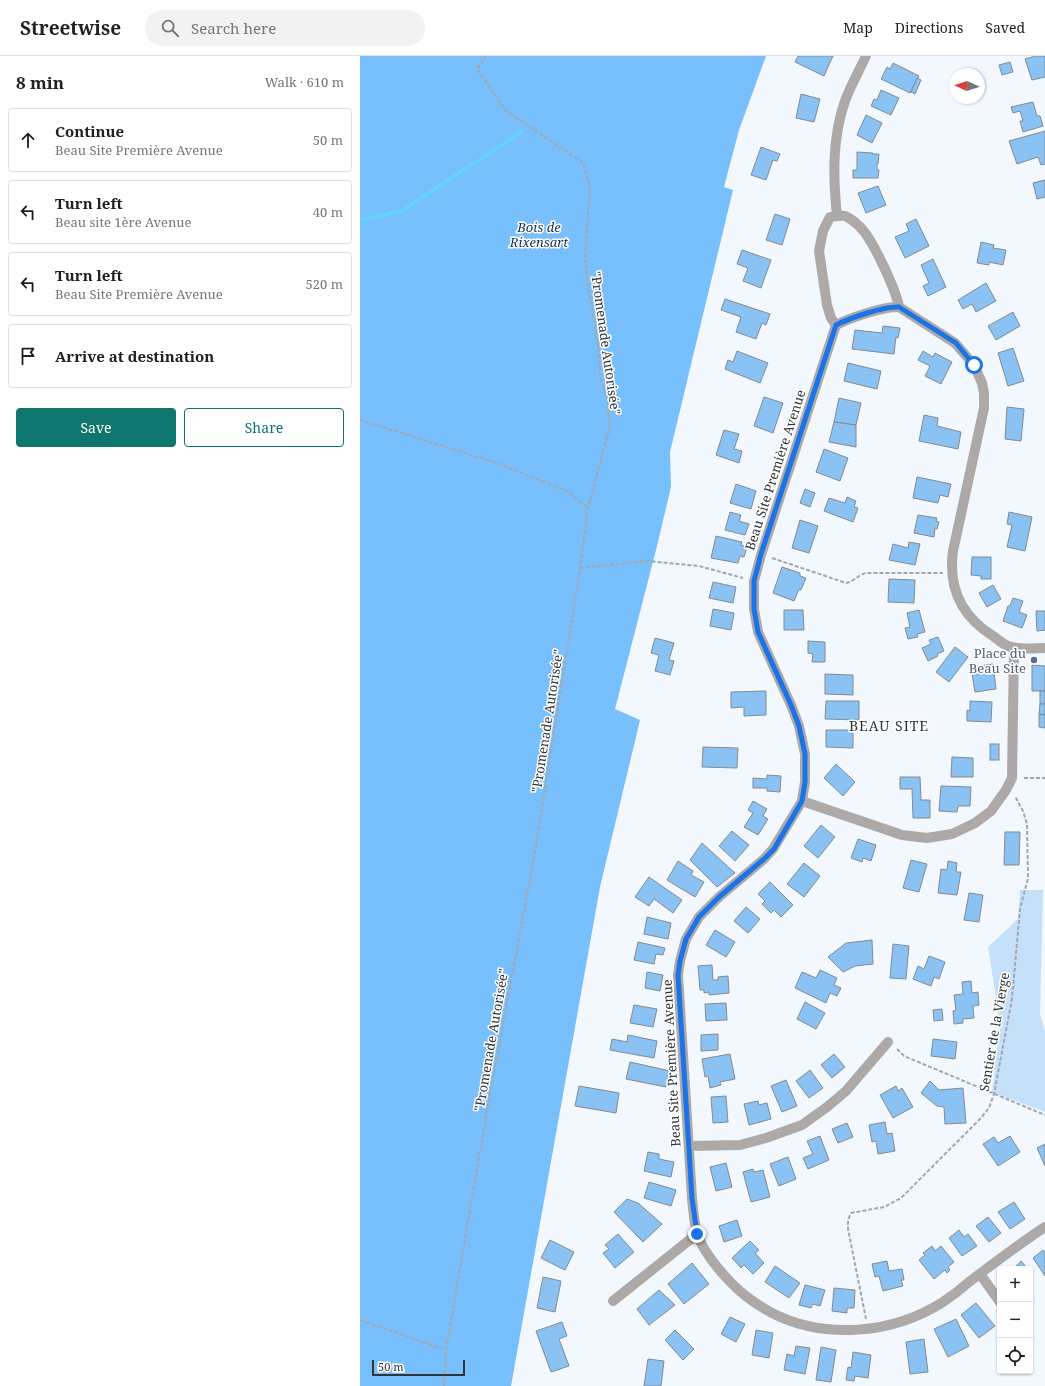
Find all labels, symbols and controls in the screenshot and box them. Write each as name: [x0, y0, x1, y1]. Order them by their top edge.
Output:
search box: [145, 10, 425, 46]
text: Streetwise: [20, 15, 121, 41]
icon: search: [159, 17, 181, 39]
text: Search here: [191, 18, 276, 38]
text: Map: [843, 18, 873, 37]
text: Directions: [895, 18, 963, 37]
text: Saved: [985, 18, 1025, 37]
north arrow: [949, 68, 985, 104]
text: 8 min: [16, 71, 64, 94]
text: Walk · 610 m: [265, 73, 344, 91]
text: Continue: [55, 121, 124, 141]
icon: ahead: [17, 129, 39, 151]
text: 50 m: [313, 131, 343, 149]
text: Beau Site Première Avenue: [55, 141, 223, 159]
text: Turn left: [55, 193, 123, 213]
icon: left: [17, 201, 39, 223]
text: 40 m: [313, 203, 343, 221]
text: Beau site 1ère Avenue: [55, 213, 192, 231]
park label: Bois de Rixensart: [509, 218, 568, 251]
text: Turn left: [55, 265, 123, 285]
street label: "Promenade Autorisée": [587, 270, 625, 416]
icon: left: [17, 273, 39, 295]
text: 520 m: [306, 275, 343, 293]
text: Beau Site Première Avenue: [55, 285, 223, 303]
icon: arrive: [17, 345, 39, 367]
text: Arrive at destination: [55, 346, 214, 366]
route start: [965, 356, 983, 374]
street label: Beau Site Première Avenue: [741, 387, 809, 553]
button: Save: [16, 408, 176, 447]
button: Share: [184, 408, 344, 447]
place label: Place du Beau Site: [969, 644, 1026, 677]
street label: "Promenade Autorisée": [527, 648, 567, 794]
marker: Place du Beau Site: [1029, 655, 1039, 665]
district label: BEAU SITE: [849, 716, 929, 735]
street label: "Promenade Autorisée": [470, 967, 512, 1113]
street label: Sentier de la Vierge: [975, 971, 1013, 1093]
street label: Beau Site Première Avenue: [658, 979, 684, 1147]
route end: [688, 1225, 706, 1243]
map controls: [997, 1266, 1033, 1374]
button: +: [997, 1266, 1033, 1302]
button: −: [997, 1302, 1033, 1338]
button: locate: [997, 1338, 1033, 1374]
scale bar: [372, 1358, 465, 1377]
text: 50 m: [378, 1359, 404, 1374]

